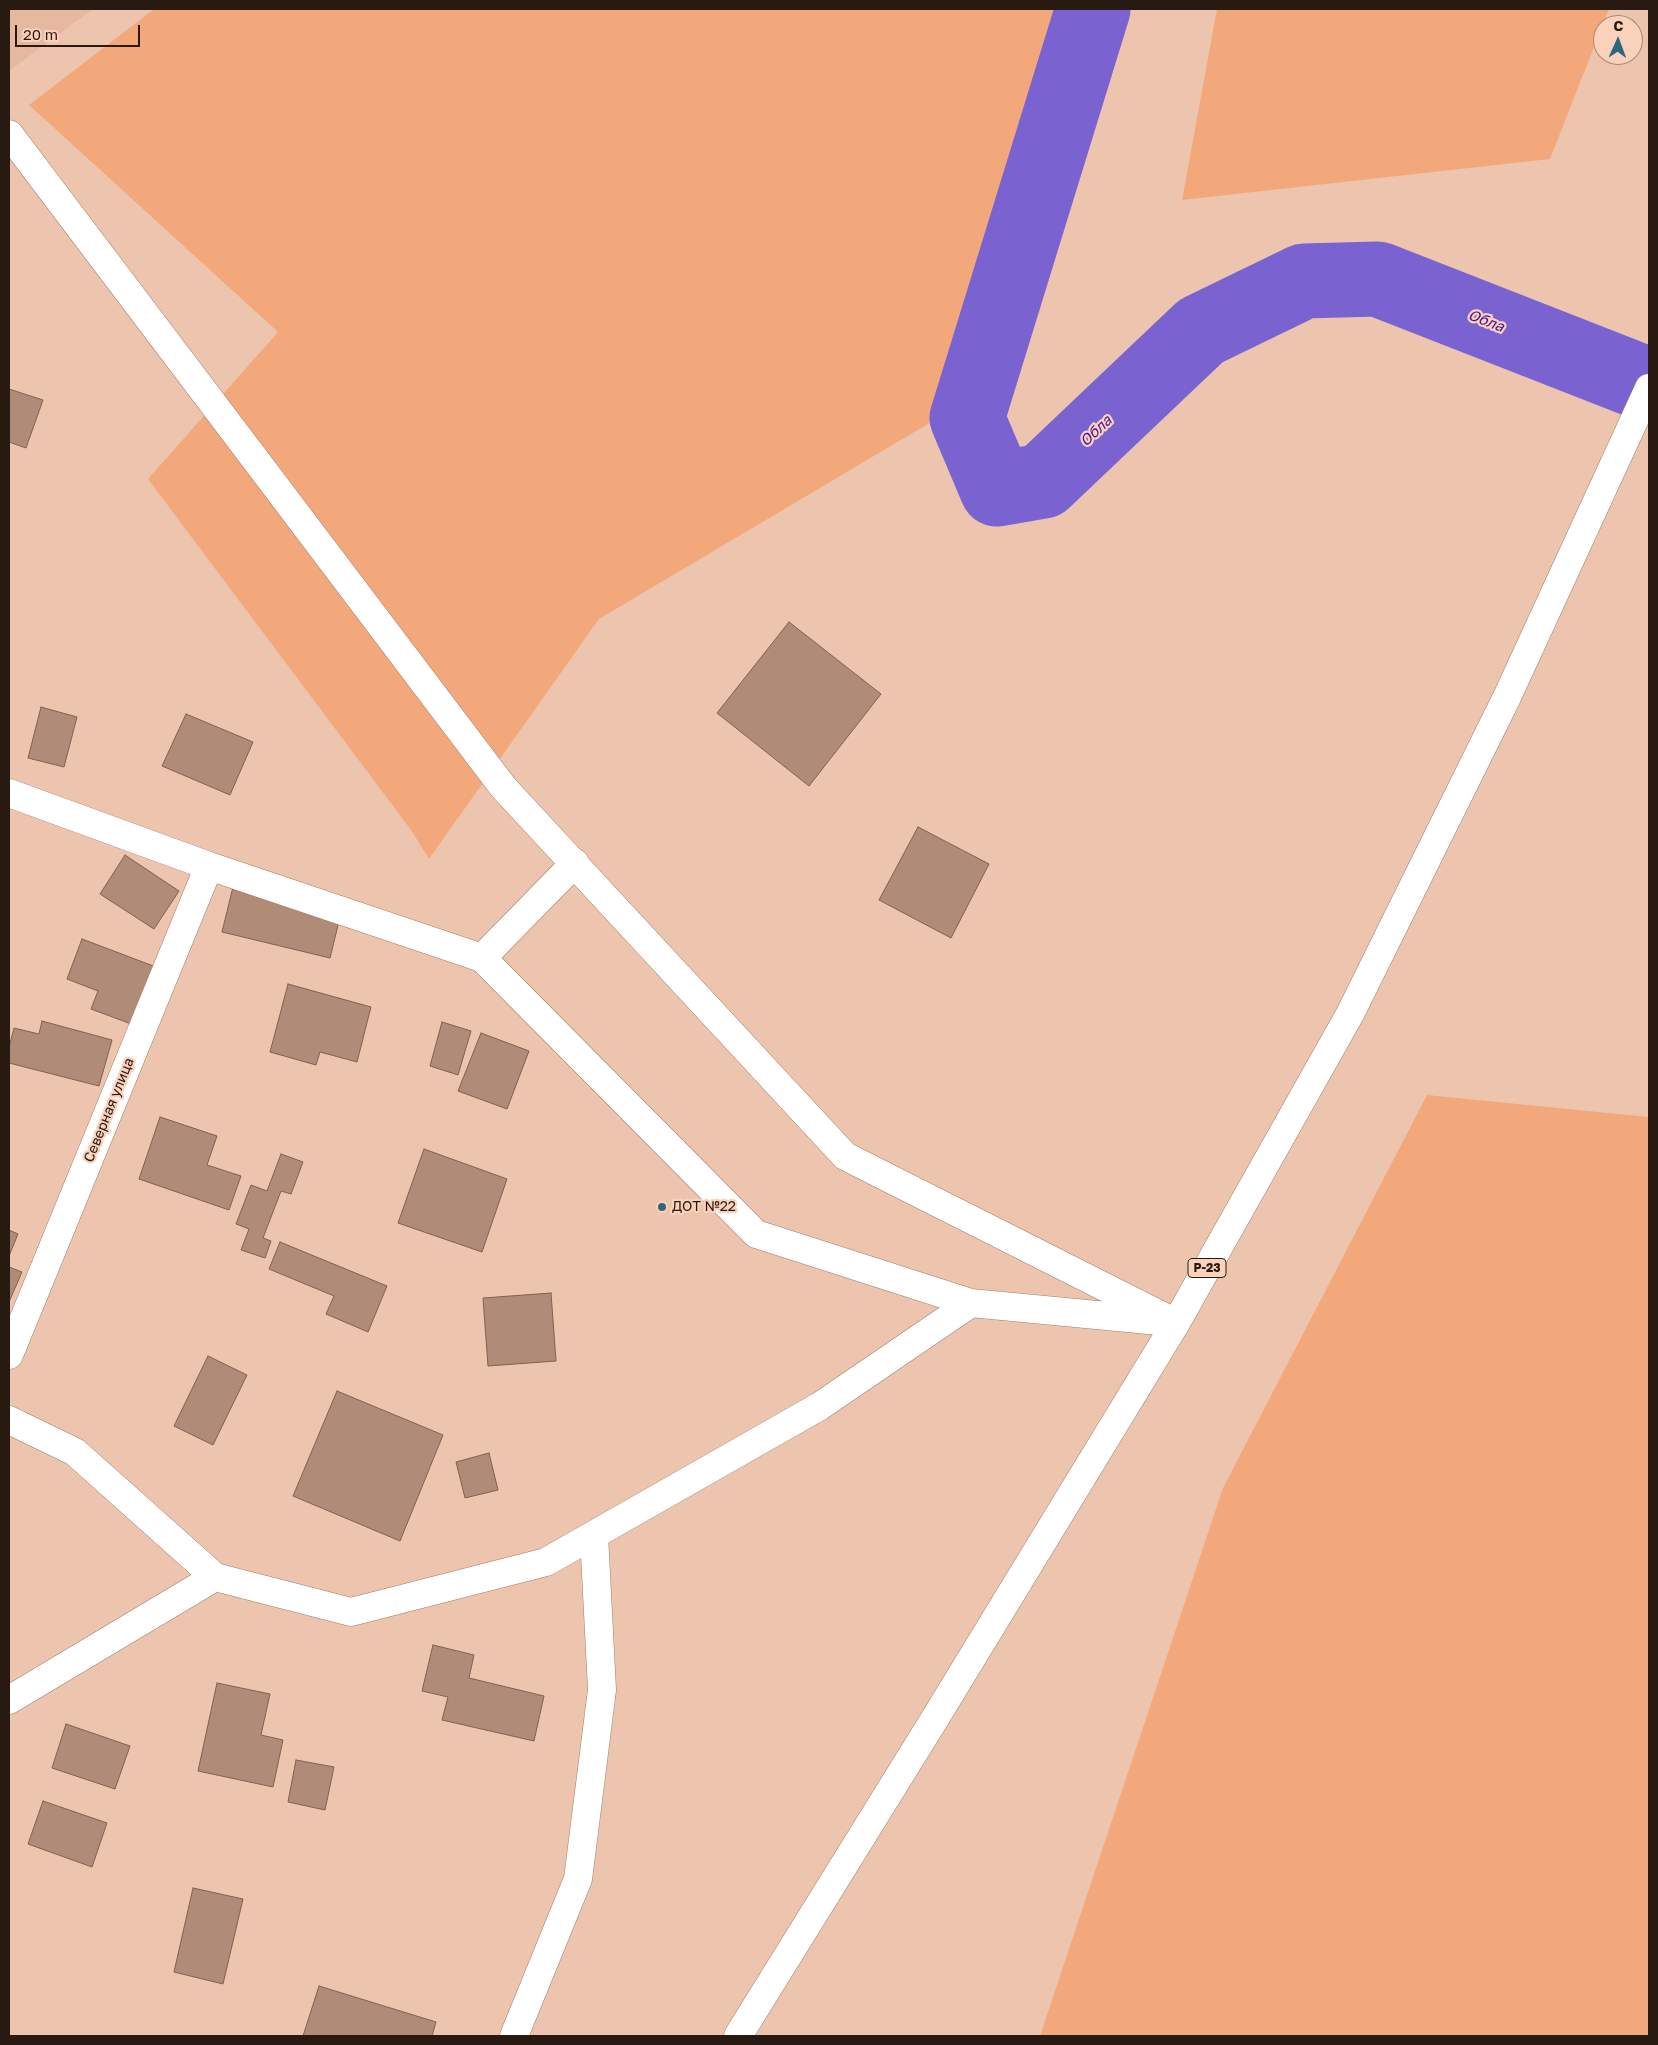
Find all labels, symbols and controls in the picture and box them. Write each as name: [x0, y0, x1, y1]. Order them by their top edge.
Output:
scale bar: [18, 15, 142, 47]
north arrow: [1593, 15, 1643, 65]
text: С: [1613, 17, 1624, 34]
text: 20 m: [23, 25, 58, 43]
water label: Обла: [1465, 306, 1507, 336]
water label: Обла: [1076, 412, 1116, 450]
street label: Северная улица: [80, 1055, 138, 1165]
place label: ДОТ №22: [672, 1199, 736, 1215]
marker: ДОТ №22: [656, 1201, 668, 1213]
road number: Р-23: [1188, 1258, 1226, 1278]

